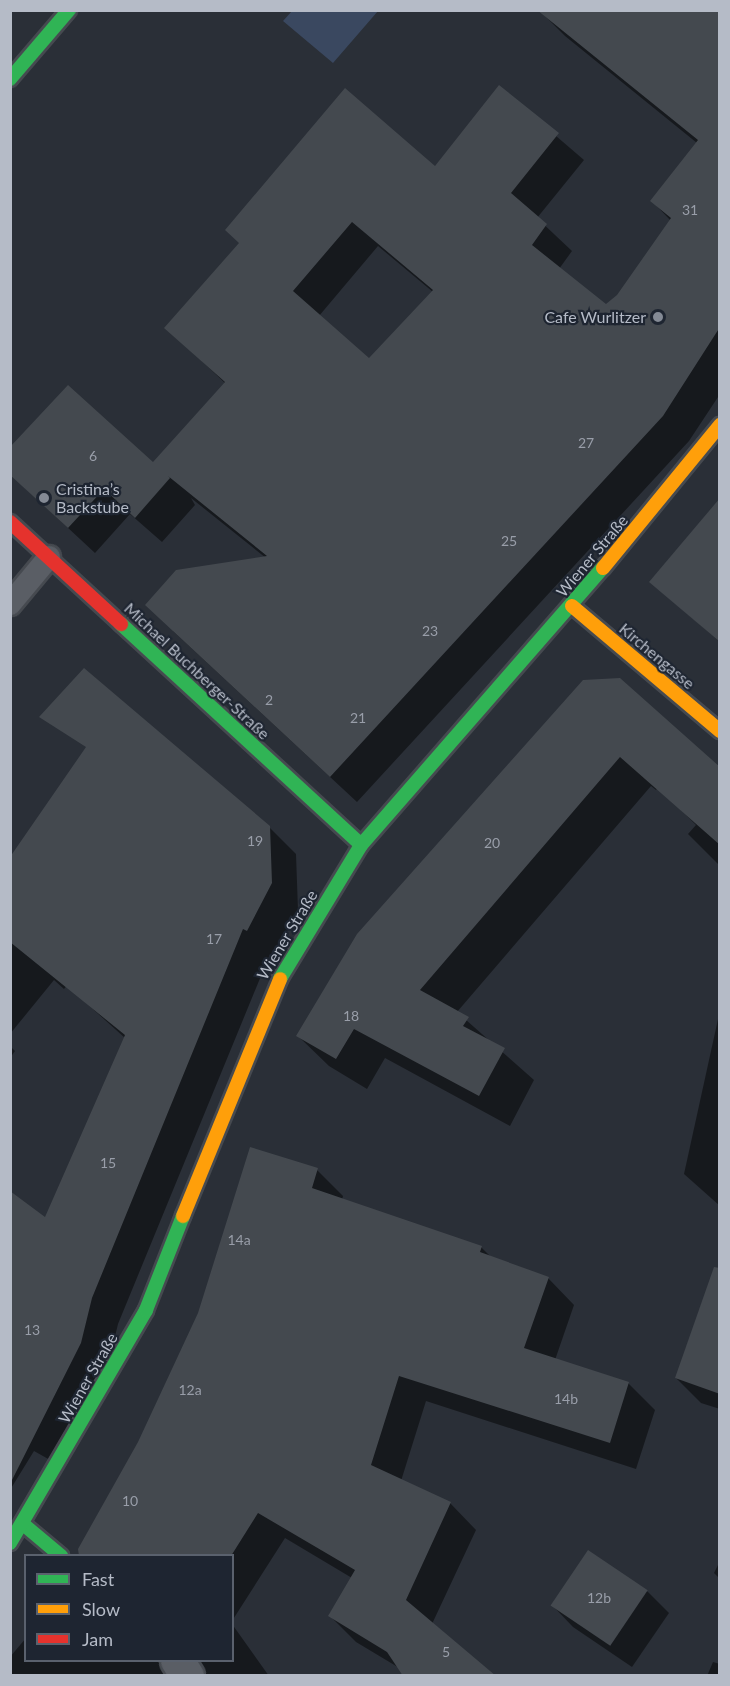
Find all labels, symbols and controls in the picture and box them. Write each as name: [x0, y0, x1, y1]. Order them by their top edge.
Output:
house number: 31: [682, 202, 698, 218]
place label: Cafe Wurlitzer: [544, 307, 646, 327]
marker: Cafe Wurlitzer: [651, 310, 665, 324]
house number: 27: [578, 435, 594, 451]
house number: 6: [89, 448, 97, 464]
place label: Cristina’s Backstube: [56, 479, 129, 517]
marker: Cristina’s Backstube: [37, 491, 51, 505]
street label: Wiener Straße: [552, 511, 632, 601]
house number: 25: [501, 533, 517, 549]
street label: Michael Buchberger-Straße: [120, 599, 274, 743]
street label: Kirchengasse: [615, 619, 699, 693]
house number: 23: [422, 623, 438, 639]
house number: 2: [265, 692, 273, 708]
house number: 21: [350, 710, 366, 726]
house number: 19: [247, 833, 263, 849]
house number: 20: [484, 835, 500, 851]
street label: Wiener Straße: [253, 887, 321, 983]
house number: 17: [206, 931, 222, 947]
house number: 18: [343, 1008, 359, 1024]
house number: 15: [100, 1155, 116, 1171]
house number: 14a: [227, 1232, 251, 1248]
house number: 13: [24, 1322, 40, 1338]
street label: Wiener Straße: [54, 1329, 122, 1427]
house number: 12a: [178, 1382, 202, 1398]
house number: 14b: [554, 1391, 578, 1407]
house number: 10: [122, 1493, 138, 1509]
legend: [24, 1554, 234, 1662]
text: Fast: [82, 1568, 114, 1590]
house number: 12b: [587, 1590, 611, 1606]
text: Slow: [82, 1598, 120, 1620]
text: Jam: [82, 1628, 113, 1650]
house number: 5: [442, 1644, 450, 1660]

